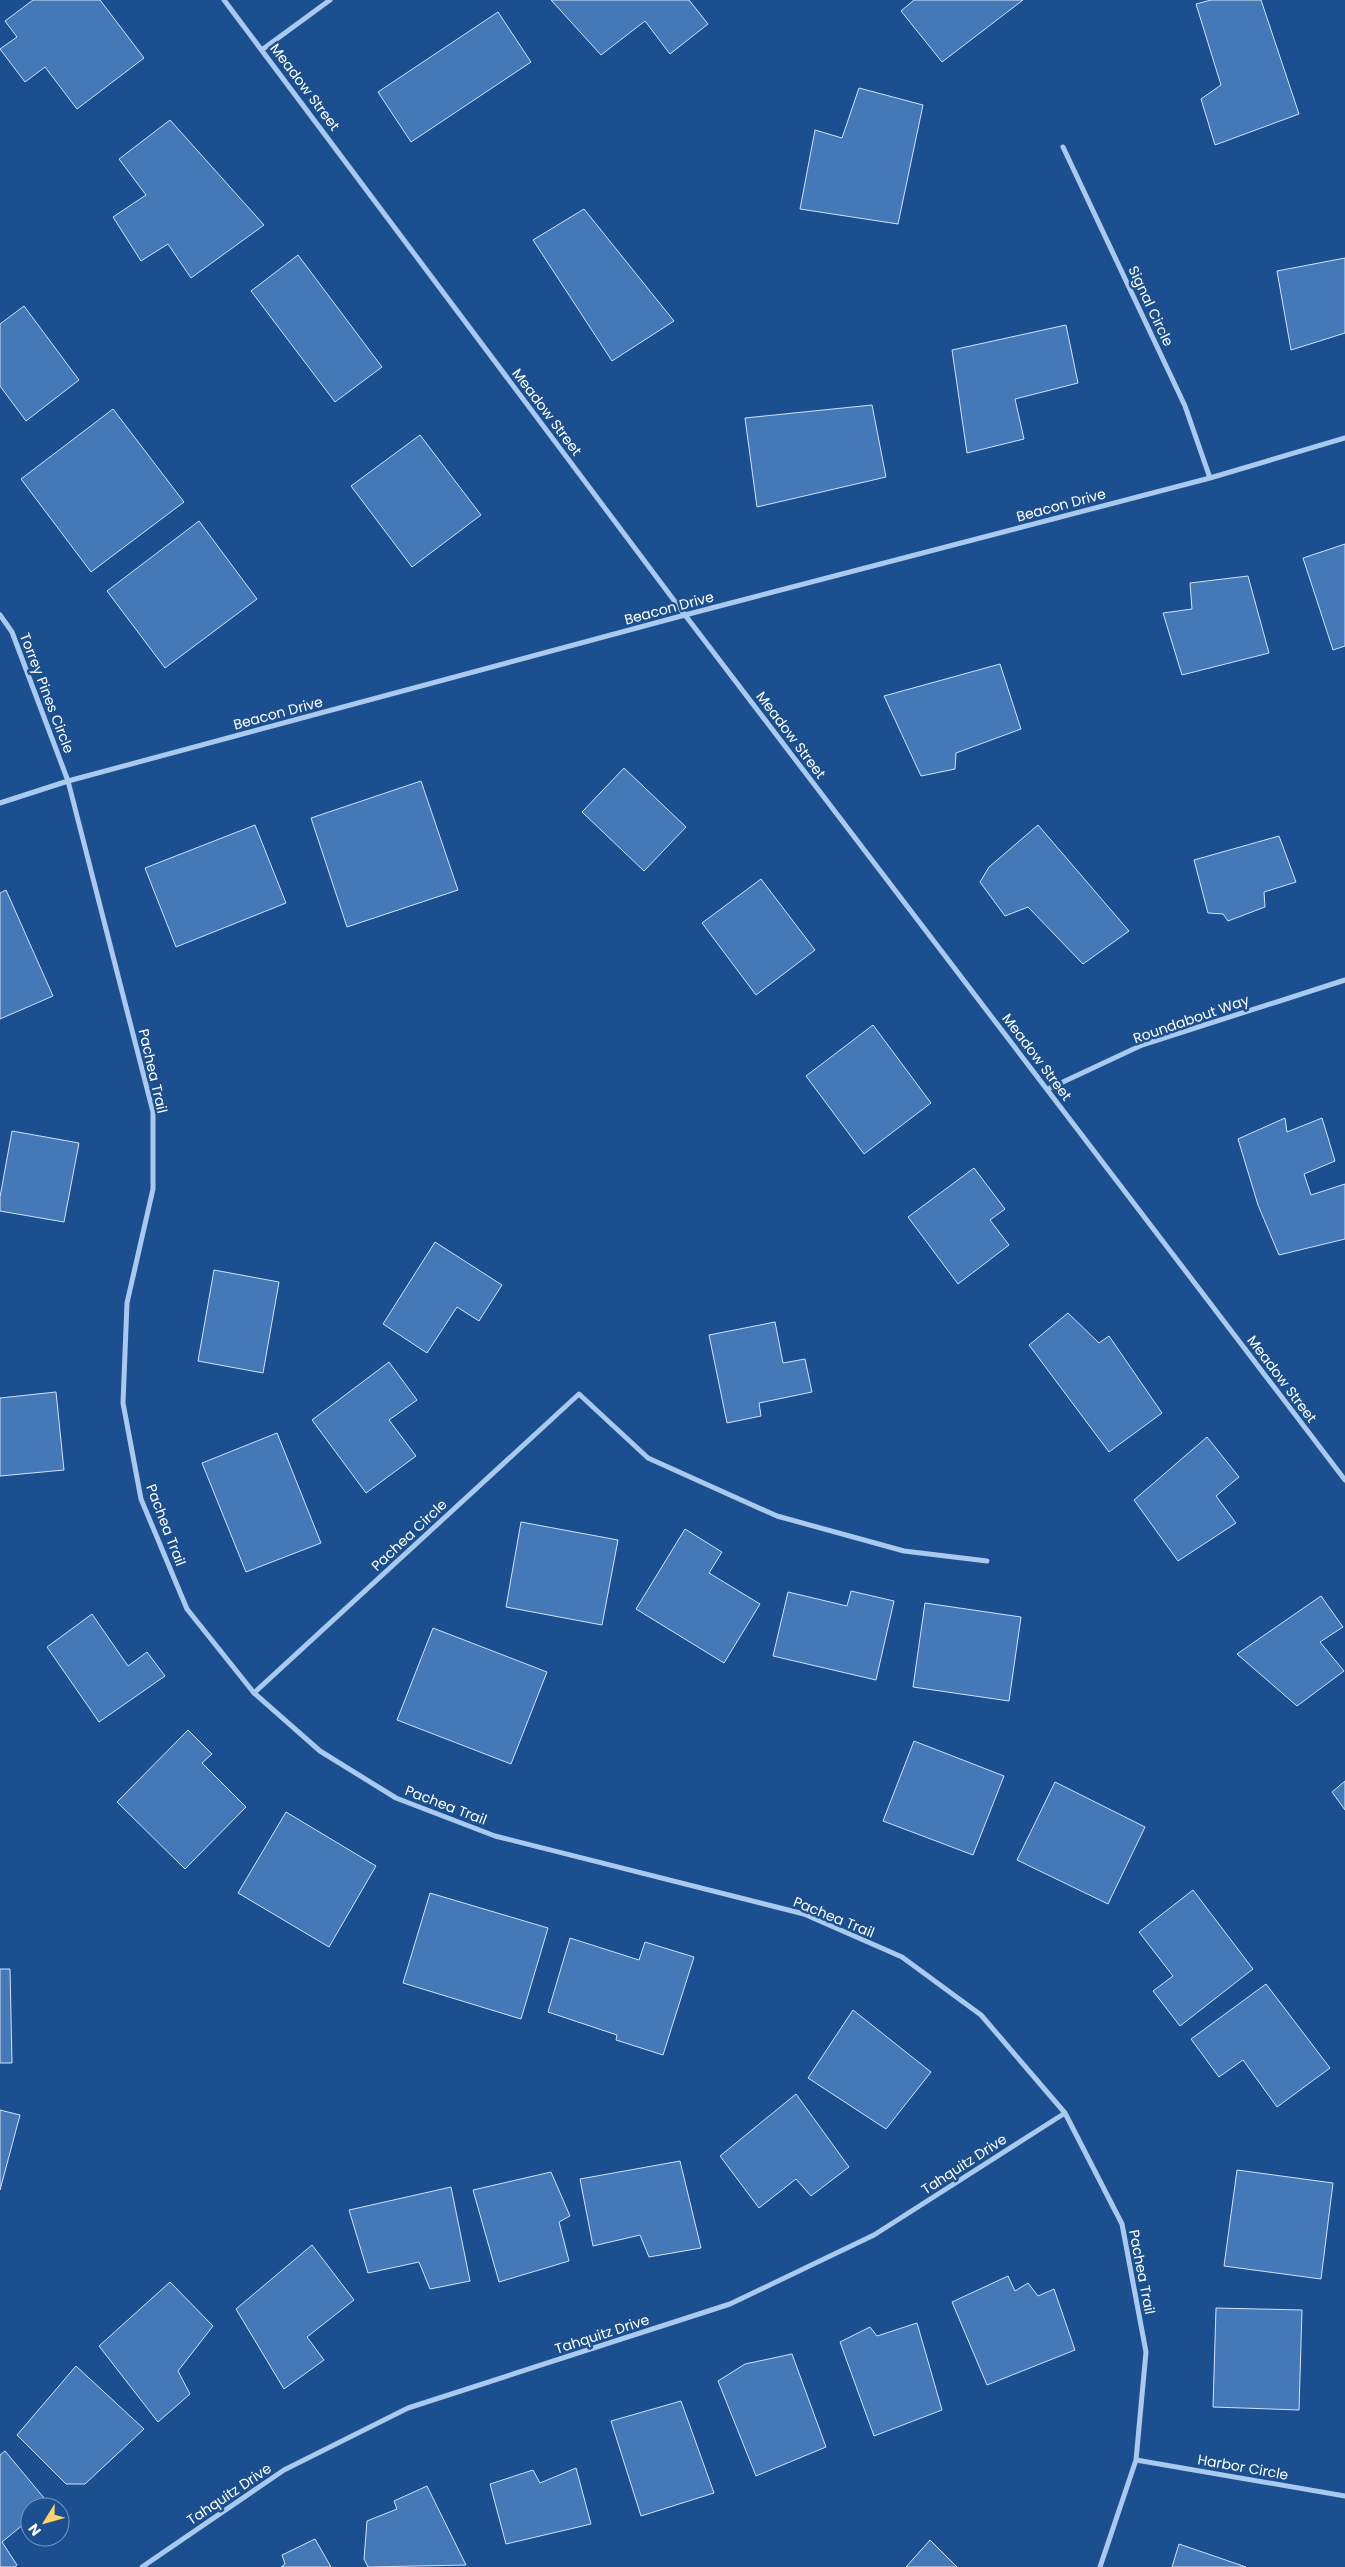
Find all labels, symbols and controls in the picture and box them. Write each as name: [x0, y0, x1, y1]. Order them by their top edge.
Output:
street label: Meadow Street: [265, 39, 345, 135]
street label: Signal Circle: [1124, 262, 1179, 350]
street label: Meadow Street: [507, 364, 587, 460]
street label: Beacon Drive: [1014, 483, 1108, 527]
street label: Beacon Drive: [622, 586, 716, 630]
street label: Torrey Pines Circle: [15, 630, 79, 756]
street label: Meadow Street: [751, 687, 831, 783]
street label: Beacon Drive: [231, 691, 325, 735]
street label: Roundabout Way: [1130, 990, 1252, 1048]
street label: Meadow Street: [997, 1009, 1077, 1105]
street label: Pachea Trail: [134, 1027, 172, 1115]
street label: Meadow Street: [1242, 1331, 1322, 1427]
street label: Pachea Trail: [141, 1481, 191, 1569]
street label: Pachea Circle: [367, 1494, 452, 1575]
street label: Pachea Trail: [402, 1780, 490, 1830]
street label: Pachea Trail: [790, 1892, 878, 1942]
street label: Tahquitz Drive: [917, 2129, 1011, 2199]
street label: Pachea Trail: [1124, 2228, 1160, 2316]
street label: Tahquitz Drive: [552, 2309, 652, 2359]
street label: Harbor Circle: [1196, 2449, 1290, 2485]
street label: Tahquitz Drive: [183, 2458, 276, 2530]
north arrow: [20, 2497, 70, 2547]
text: N: [23, 2520, 46, 2540]

